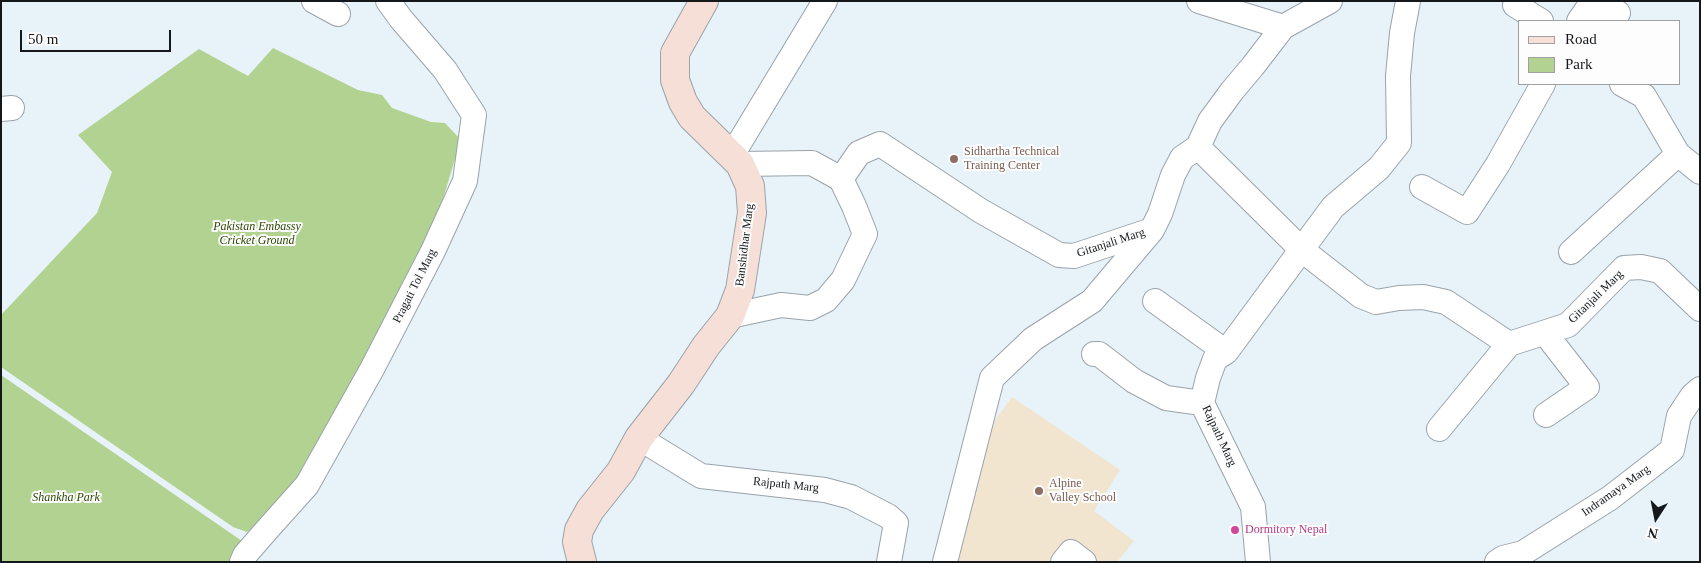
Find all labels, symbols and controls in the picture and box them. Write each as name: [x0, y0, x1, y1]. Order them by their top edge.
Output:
scale bar: [22, 20, 174, 52]
legend: [1518, 20, 1681, 85]
text: 50 m: [28, 31, 58, 47]
text: Road: [1565, 31, 1597, 47]
text: Park: [1565, 56, 1593, 72]
place label: Sidhartha Technical Training Center: [964, 145, 1059, 173]
marker: Sidhartha Technical Training Center: [948, 153, 960, 165]
street label: Banshidhar Marg: [733, 203, 757, 287]
park label: Pakistan Embassy Cricket Ground: [213, 220, 301, 248]
street label: Gitanjali Marg: [1075, 225, 1147, 261]
street label: Pragati Tol Marg: [390, 246, 440, 326]
street label: Gitanjali Marg: [1566, 267, 1626, 327]
street label: Rajpath Marg: [1199, 403, 1239, 469]
street label: Indramaya Marg: [1579, 462, 1653, 520]
street label: Rajpath Marg: [752, 474, 820, 496]
place label: Alpine Valley School: [1049, 477, 1116, 505]
marker: Alpine Valley School: [1033, 485, 1045, 497]
park label: Shankha Park: [32, 491, 100, 505]
north arrow: [1631, 493, 1681, 543]
place label: Dormitory Nepal: [1245, 523, 1327, 537]
marker: Dormitory Nepal: [1229, 524, 1241, 536]
text: N: [1647, 525, 1659, 542]

